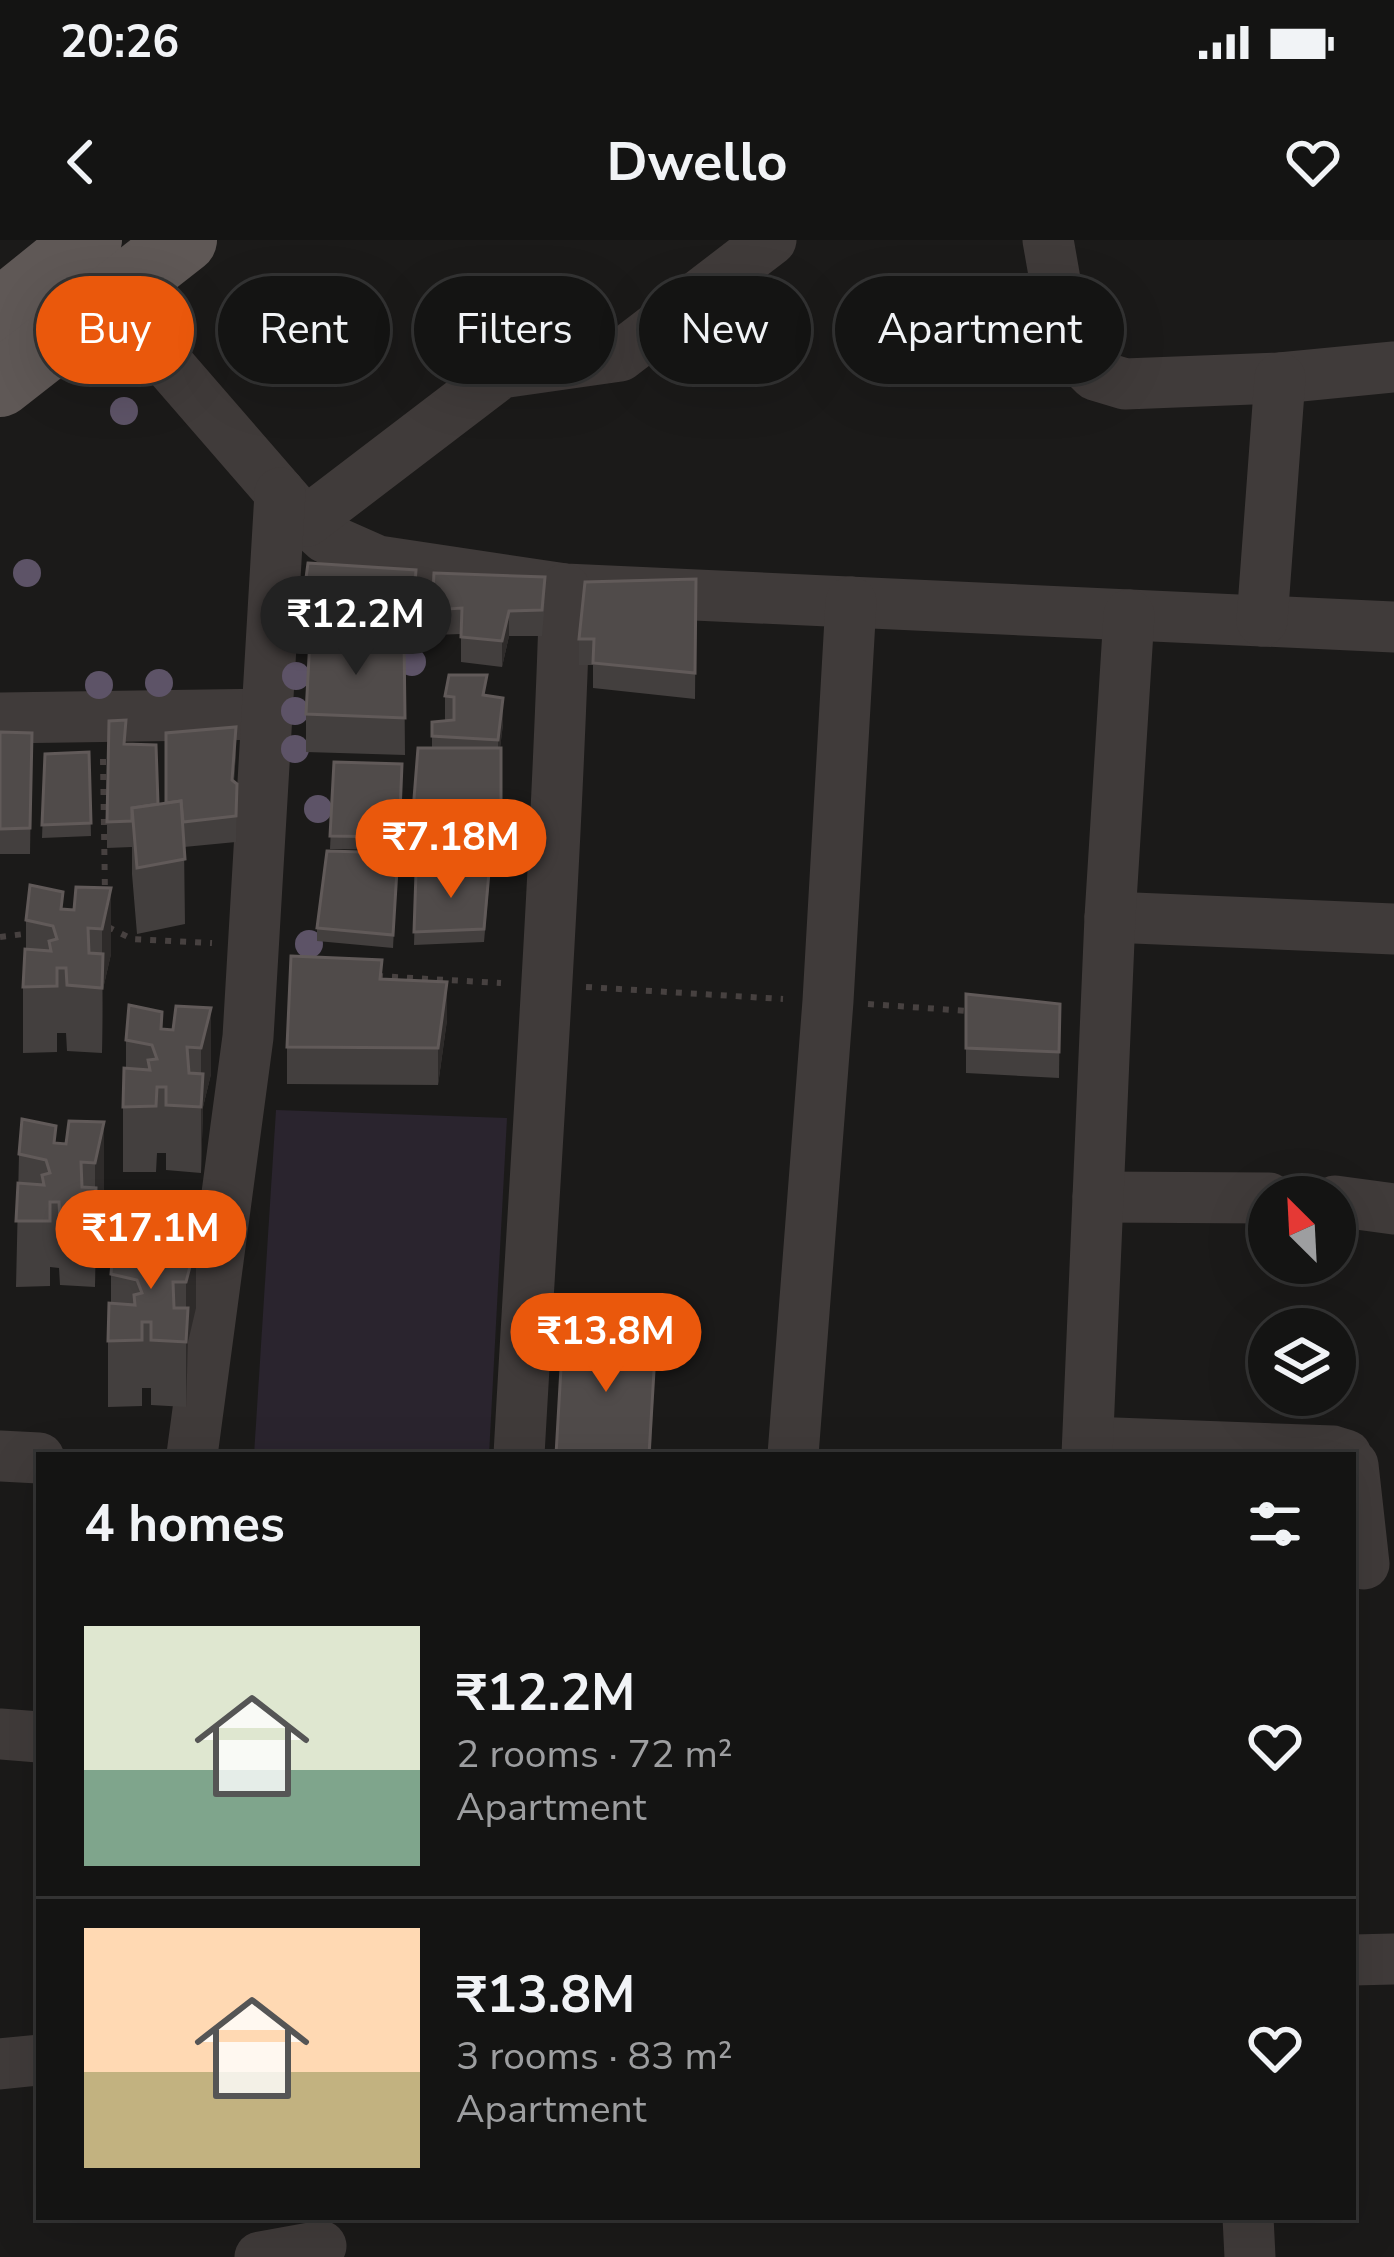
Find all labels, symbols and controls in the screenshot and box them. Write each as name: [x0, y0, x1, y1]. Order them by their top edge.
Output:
text: 20:26: [60, 12, 179, 73]
text: Dwello: [606, 125, 788, 199]
icon: back: [48, 129, 114, 195]
icon: heart: [1280, 129, 1346, 195]
chip: Buy: [36, 276, 194, 384]
chip: Rent: [218, 276, 390, 384]
chip: Filters: [414, 276, 615, 384]
chip: New: [639, 276, 811, 384]
chip: Apartment: [835, 276, 1124, 384]
pin: ₹12.2M: [258, 576, 454, 678]
text: ₹12.2M: [287, 588, 425, 641]
pin: ₹7.18M: [353, 799, 549, 901]
text: ₹7.18M: [382, 811, 520, 864]
north arrow: [1248, 1176, 1356, 1284]
map controls: [1248, 1176, 1356, 1416]
pin: ₹17.1M: [53, 1190, 249, 1292]
text: ₹17.1M: [82, 1202, 220, 1255]
pin: ₹13.8M: [508, 1293, 704, 1395]
text: ₹13.8M: [537, 1305, 675, 1358]
button: layers: [1248, 1308, 1356, 1416]
text: 4 homes: [84, 1489, 285, 1559]
icon: filters: [1242, 1491, 1308, 1557]
text: ₹12.2M: [456, 1658, 635, 1728]
icon: home: [180, 1674, 324, 1818]
icon: heart: [1242, 1713, 1308, 1779]
text: 2 rooms · 72 m²: [456, 1728, 733, 1781]
text: Apartment: [456, 1781, 646, 1834]
text: ₹13.8M: [456, 1960, 635, 2030]
icon: home: [180, 1976, 324, 2120]
icon: heart: [1242, 2015, 1308, 2081]
text: 3 rooms · 83 m²: [456, 2030, 733, 2083]
text: Apartment: [456, 2083, 646, 2136]

